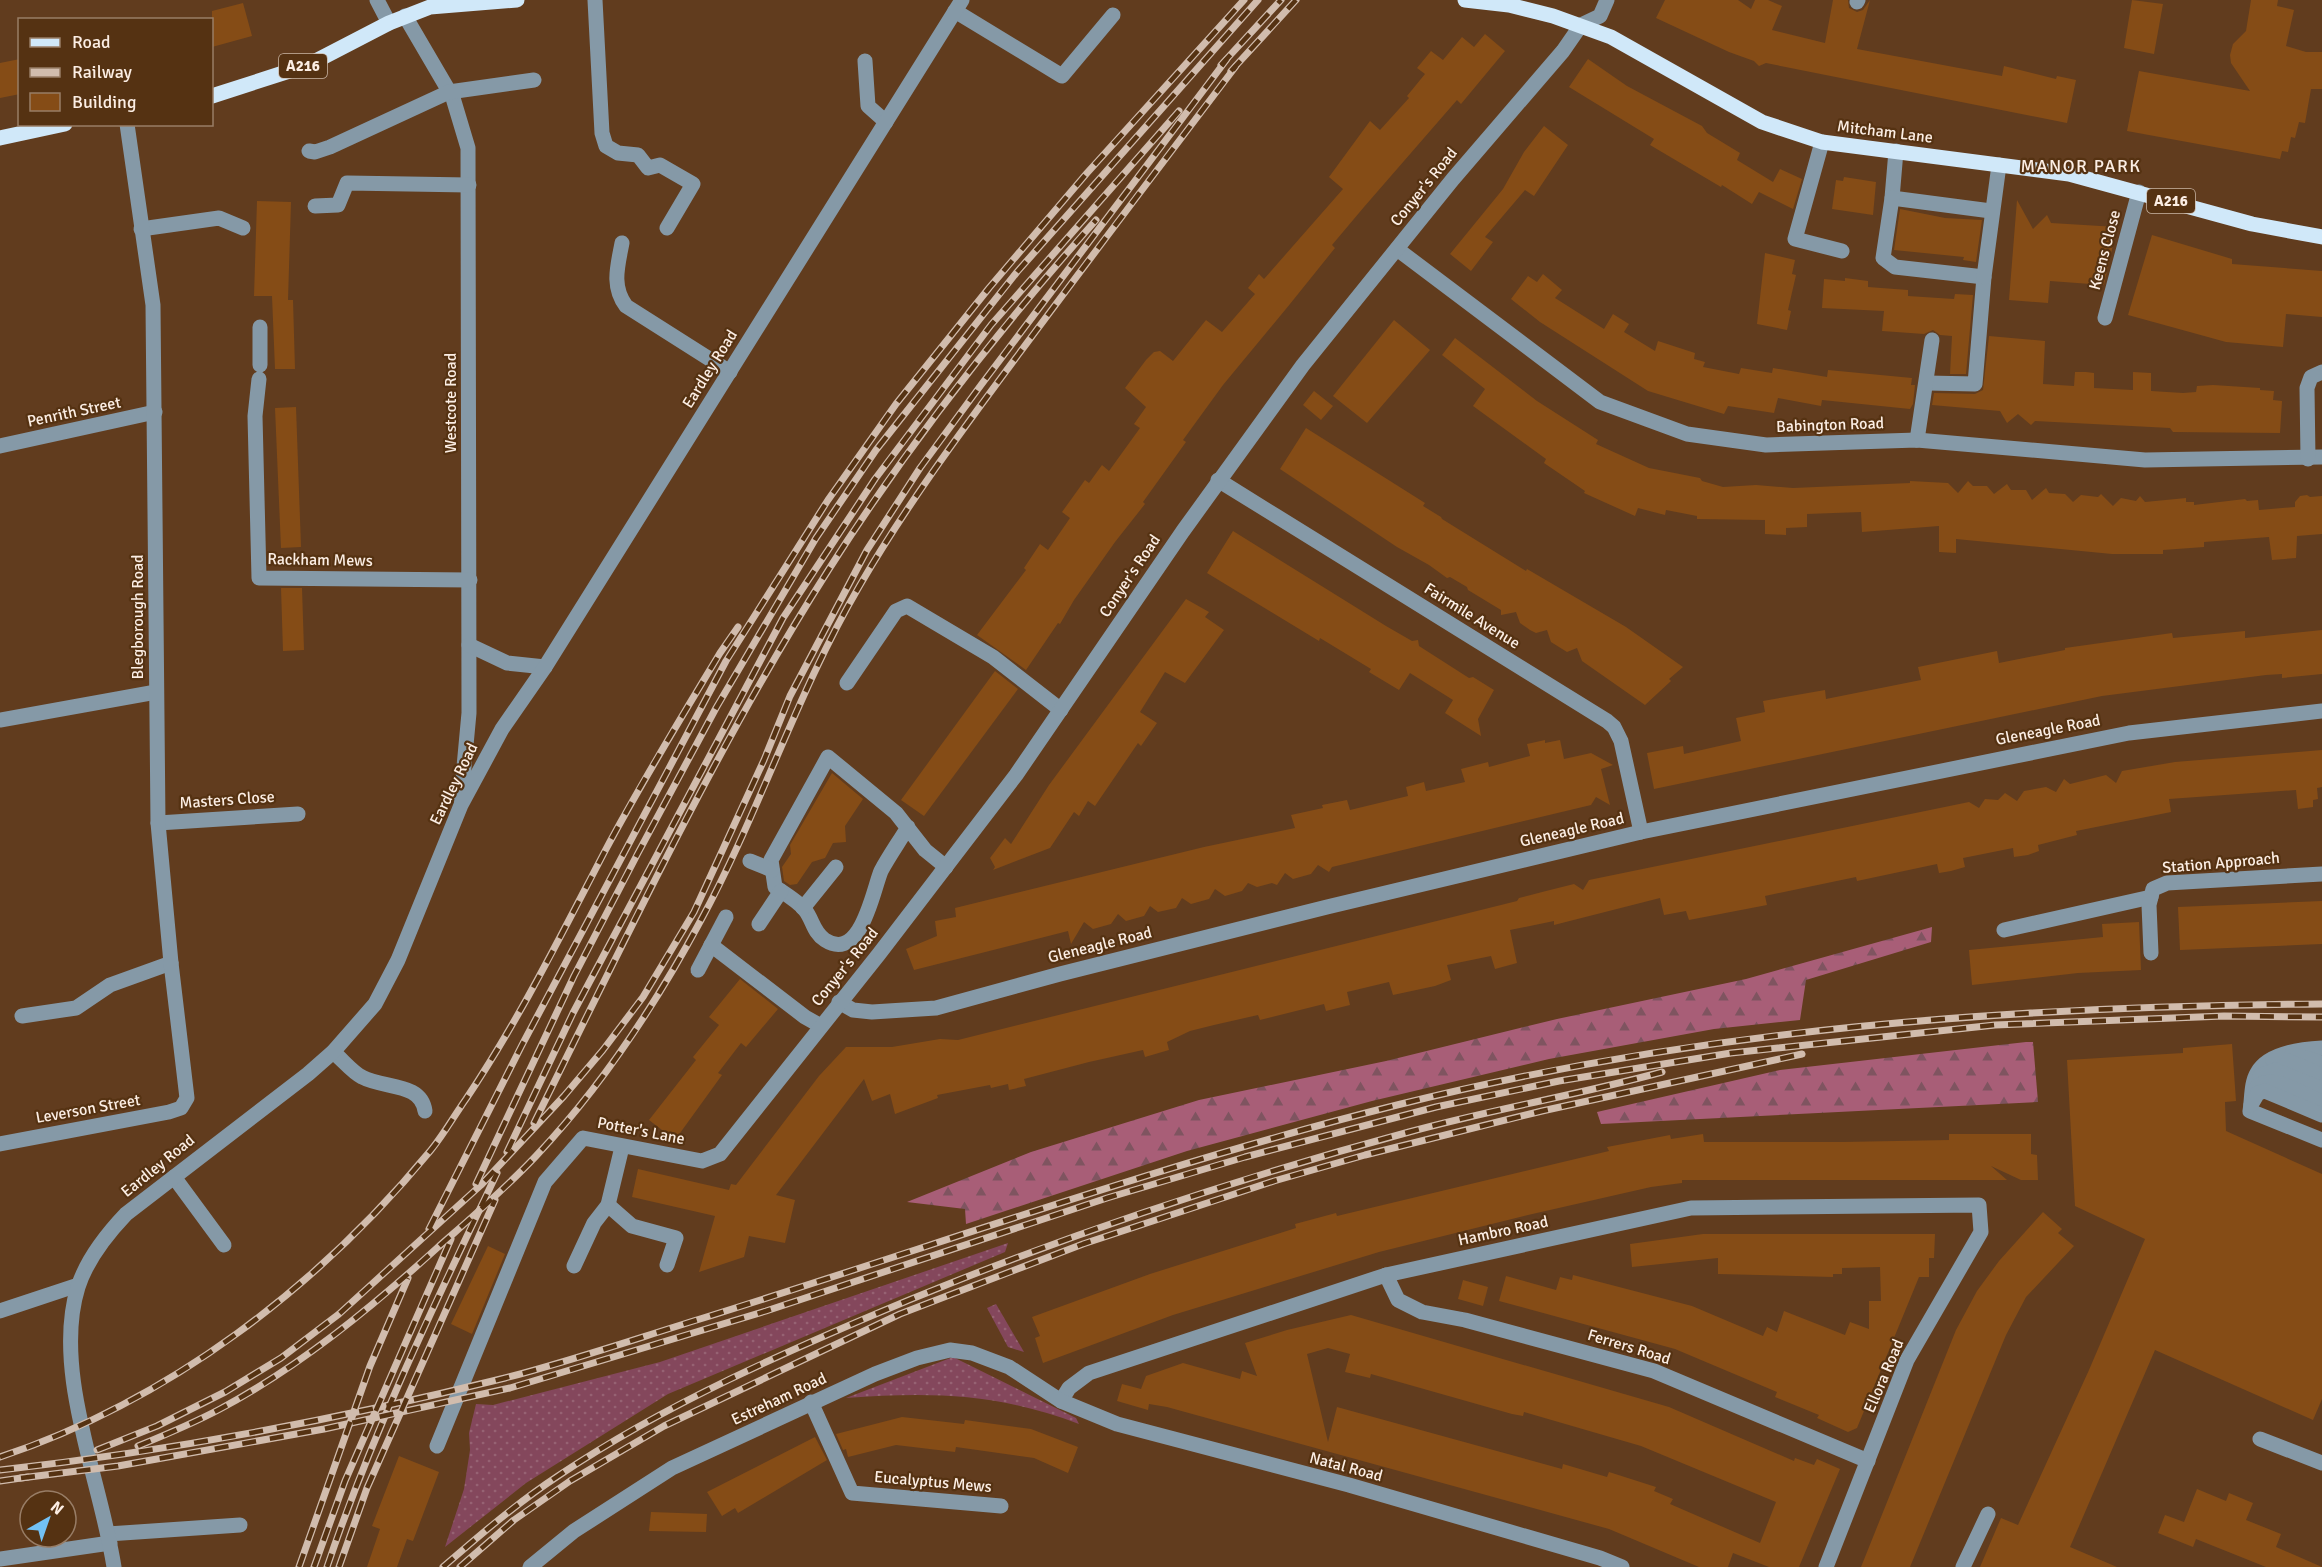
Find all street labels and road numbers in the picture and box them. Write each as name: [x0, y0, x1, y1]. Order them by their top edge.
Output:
road number: A216: [279, 54, 327, 78]
street label: Mitcham Lane: [1836, 116, 1934, 148]
street label: Conyer's Road: [1386, 144, 1462, 230]
road number: A216: [2147, 189, 2195, 213]
street label: Keens Close: [2085, 208, 2125, 292]
street label: Eardley Road: [678, 326, 742, 412]
street label: Westcote Road: [441, 353, 461, 453]
street label: Penrith Street: [25, 392, 123, 432]
street label: Babington Road: [1776, 413, 1884, 437]
street label: Conyer's Road: [1095, 531, 1165, 621]
street label: Rackham Mews: [267, 549, 373, 571]
street label: Blegborough Road: [128, 554, 148, 680]
street label: Fairmile Avenue: [1420, 579, 1524, 653]
street label: Gleneagle Road: [1994, 710, 2102, 750]
street label: Eardley Road: [426, 740, 482, 828]
street label: Masters Close: [179, 787, 275, 813]
street label: Gleneagle Road: [1518, 808, 1626, 852]
street label: Station Approach: [2161, 848, 2281, 878]
street label: Gleneagle Road: [1046, 922, 1154, 968]
street label: Conyer's Road: [807, 924, 883, 1010]
street label: Leverson Street: [34, 1090, 142, 1128]
street label: Potter's Lane: [596, 1113, 686, 1149]
street label: Eardley Road: [117, 1130, 199, 1202]
street label: Hambro Road: [1456, 1212, 1550, 1250]
street label: Ferrers Road: [1585, 1325, 1673, 1369]
street label: Ellora Road: [1860, 1336, 1908, 1416]
street label: Estreham Road: [728, 1368, 830, 1430]
street label: Natal Road: [1307, 1448, 1385, 1486]
street label: Eucalyptus Mews: [873, 1467, 993, 1497]

